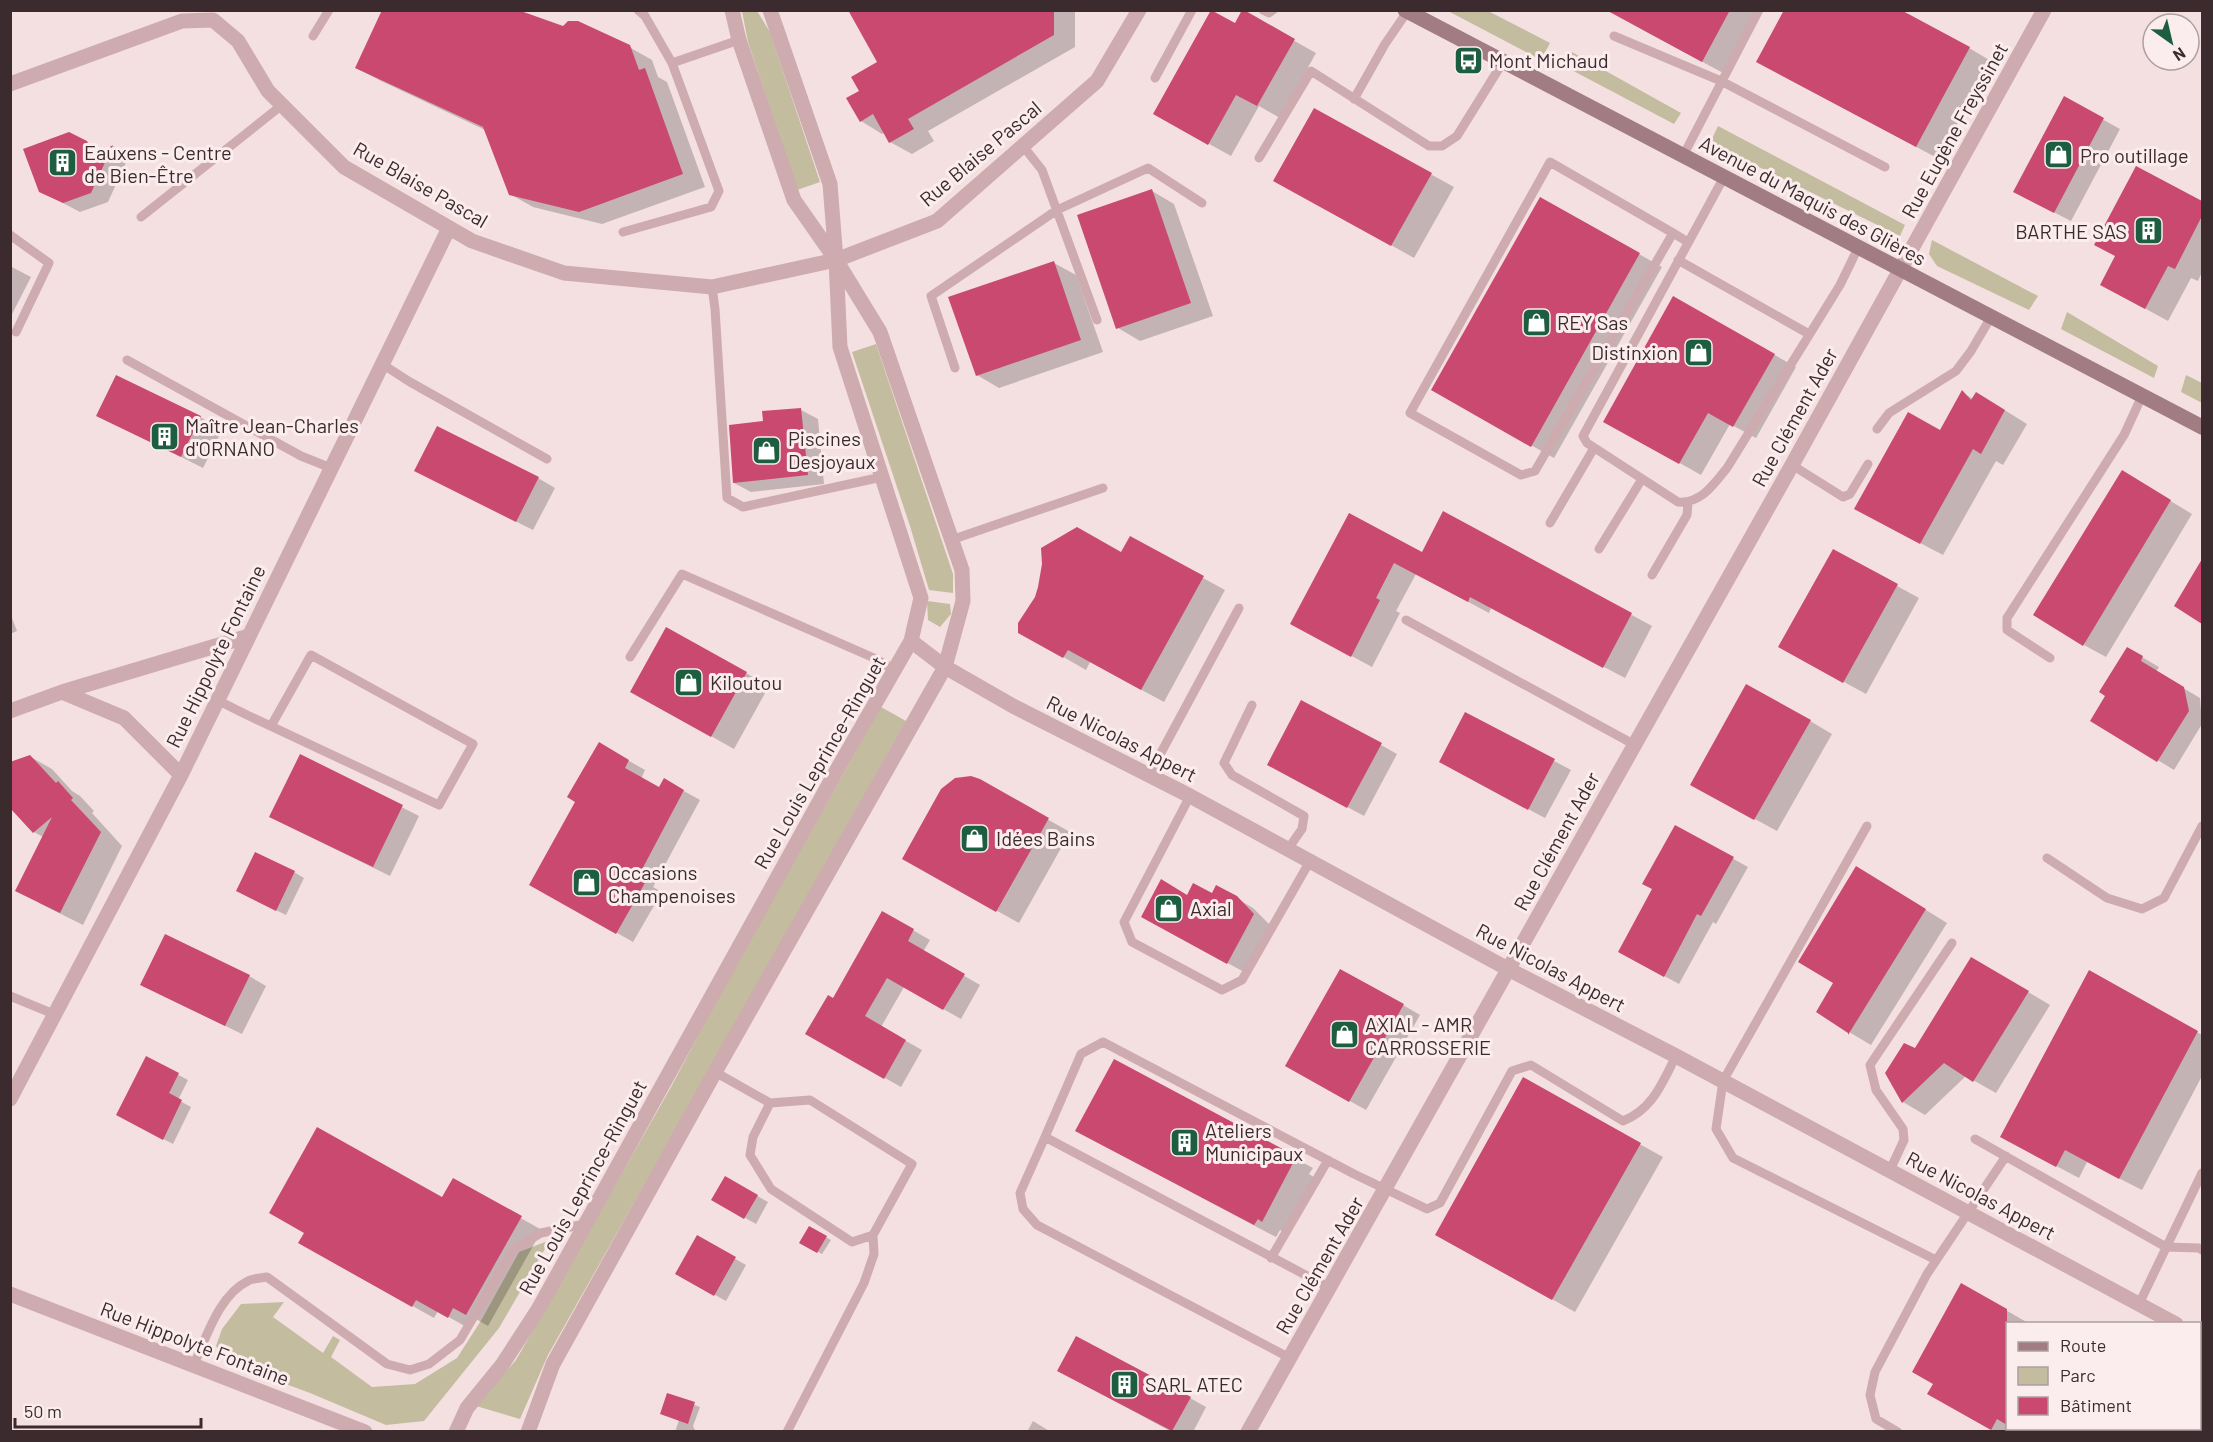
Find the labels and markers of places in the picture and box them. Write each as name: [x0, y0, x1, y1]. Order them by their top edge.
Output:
bus stop icon: Mont Michaud: [1452, 44, 1484, 76]
place label: Mont Michaud: [1489, 48, 1609, 72]
shop icon: Pro outillage: [2043, 139, 2075, 171]
place label: Eauxens - Centre de Bien-Être: [84, 140, 232, 187]
place label: Pro outillage: [2080, 143, 2189, 167]
building icon: Eauxens - Centre de Bien-Être: [47, 147, 79, 179]
building icon: BARTHE SAS: [2132, 215, 2164, 247]
place label: BARTHE SAS: [2015, 219, 2127, 243]
shop icon: REY Sas: [1520, 306, 1552, 338]
place label: REY Sas: [1557, 310, 1628, 334]
shop icon: Distinxion: [1683, 336, 1715, 368]
place label: Distinxion: [1591, 340, 1678, 364]
place label: Maître Jean-Charles d'ORNANO: [185, 413, 359, 460]
building icon: Maître Jean-Charles d'ORNANO: [148, 421, 180, 453]
place label: Piscines Desjoyaux: [788, 426, 876, 473]
shop icon: Piscines Desjoyaux: [751, 434, 783, 466]
shop icon: Kiloutou: [673, 666, 705, 698]
place label: Kiloutou: [710, 670, 782, 694]
shop icon: Idées Bains: [959, 822, 991, 854]
place label: Idées Bains: [996, 826, 1095, 850]
place label: Occasions Champenoises: [608, 860, 736, 907]
shop icon: Occasions Champenoises: [571, 867, 603, 899]
shop icon: Axial: [1153, 892, 1185, 924]
place label: Axial: [1190, 896, 1232, 920]
place label: AXIAL - AMR CARROSSERIE: [1365, 1012, 1491, 1059]
shop icon: AXIAL - AMR CARROSSERIE: [1328, 1019, 1360, 1051]
place label: Ateliers Municipaux: [1205, 1118, 1303, 1165]
building icon: Ateliers Municipaux: [1168, 1126, 1200, 1158]
building icon: SARL ATEC: [1108, 1368, 1140, 1400]
place label: SARL ATEC: [1145, 1372, 1243, 1396]

